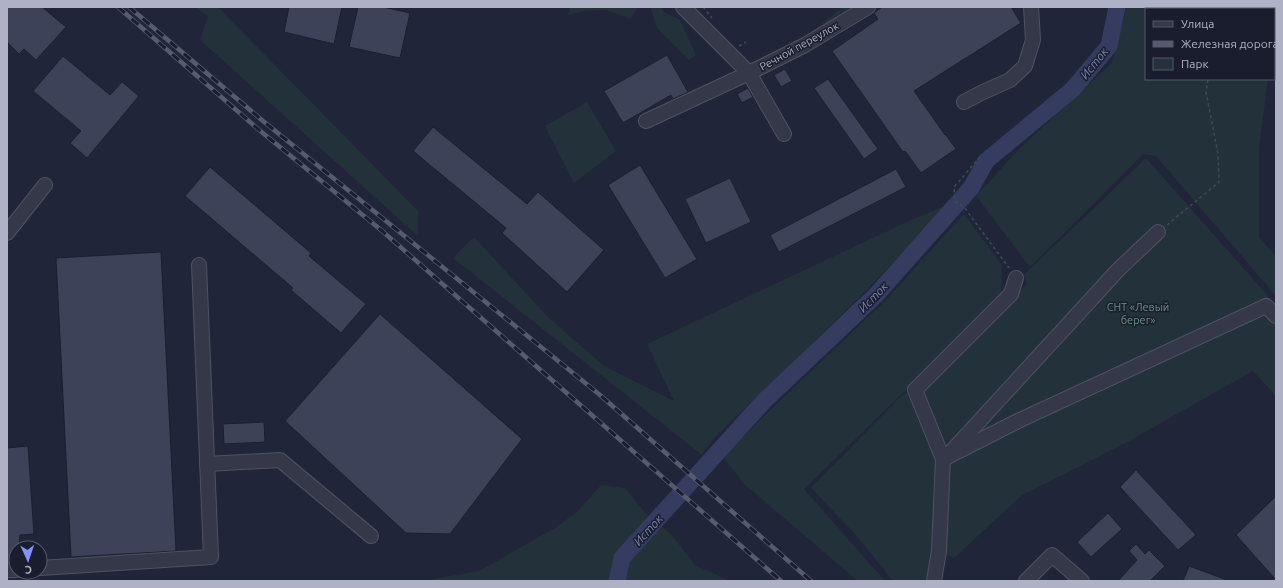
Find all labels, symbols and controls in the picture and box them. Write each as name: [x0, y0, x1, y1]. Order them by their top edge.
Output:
legend: [1145, 8, 1275, 80]
text: Улица: [1181, 17, 1214, 30]
street label: Речной переулок: [757, 19, 841, 73]
text: Железная дорога: [1181, 37, 1279, 50]
water label: Исток: [1077, 44, 1111, 81]
text: Парк: [1181, 57, 1209, 70]
water label: Исток: [856, 279, 891, 315]
park label: СНТ «Левый берег»: [1107, 301, 1169, 326]
water label: Исток: [631, 512, 666, 548]
north arrow: [8, 540, 48, 580]
text: С: [25, 564, 32, 576]

